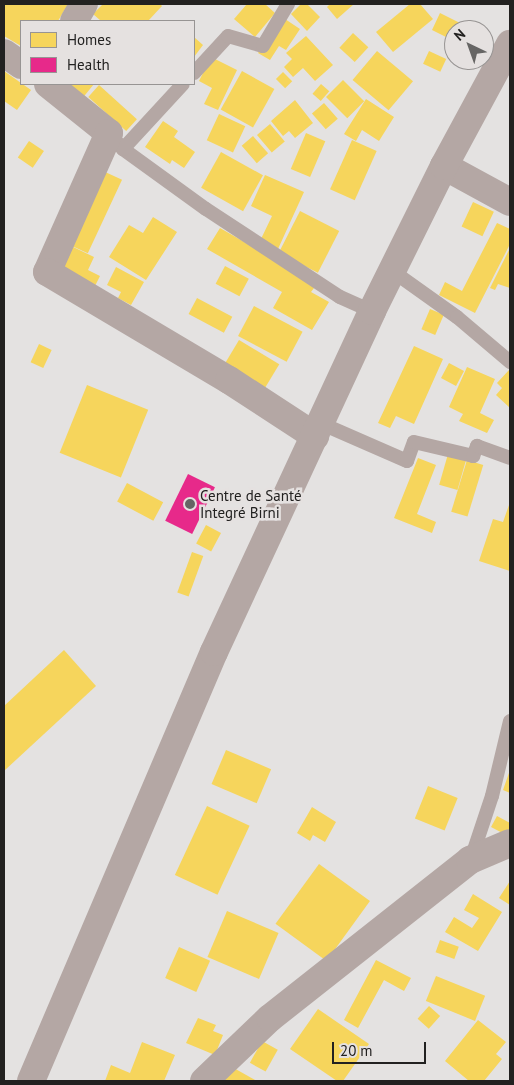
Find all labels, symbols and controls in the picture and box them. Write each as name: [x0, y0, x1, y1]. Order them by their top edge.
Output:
legend: [20, 20, 195, 85]
north arrow: [444, 20, 494, 70]
text: N: [450, 25, 469, 44]
text: Homes: [67, 30, 111, 49]
text: Health: [67, 55, 110, 74]
place label: Centre de Santé Integré Birni: [200, 486, 302, 521]
marker: Centre de Santé Integré Birni: [184, 498, 196, 510]
scale bar: [334, 1032, 428, 1064]
text: 20 m: [340, 1041, 373, 1060]

